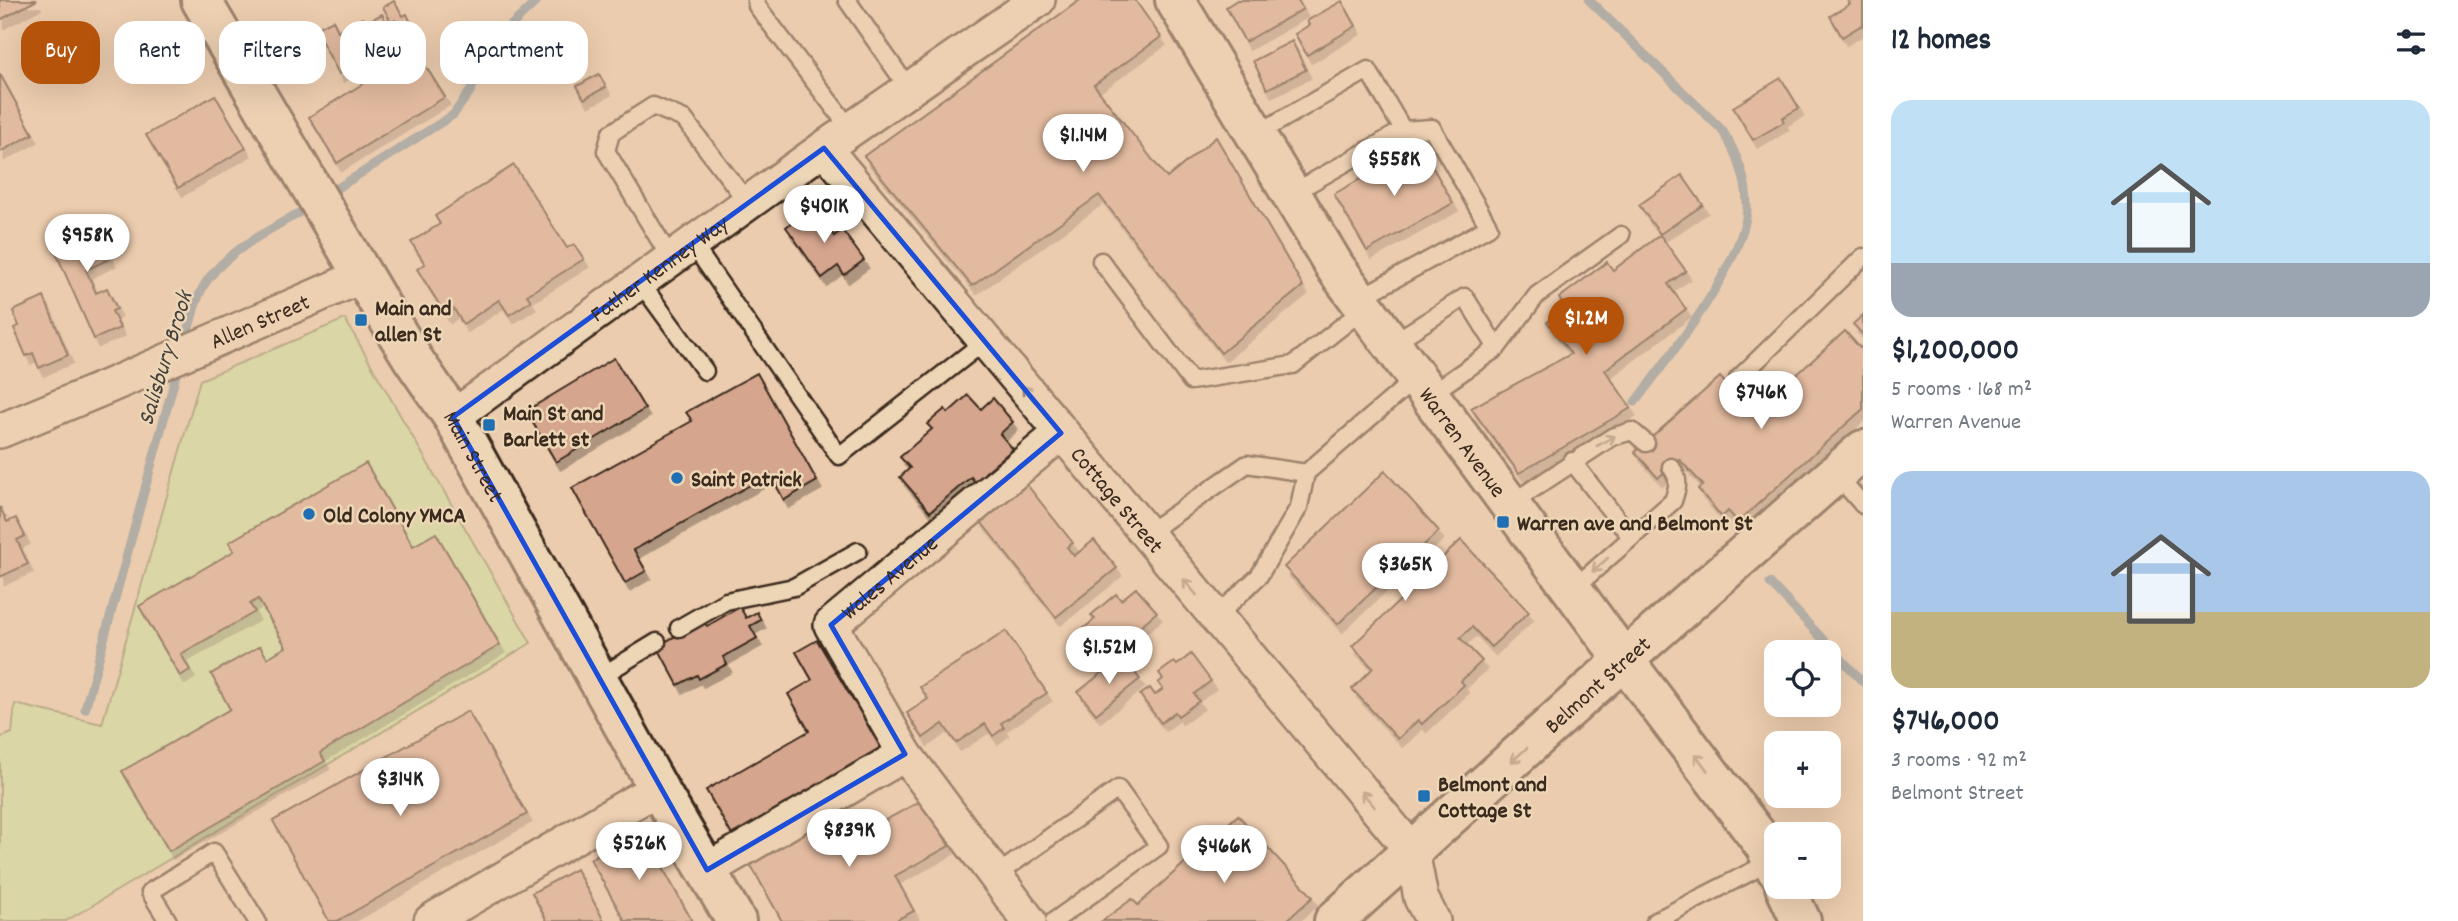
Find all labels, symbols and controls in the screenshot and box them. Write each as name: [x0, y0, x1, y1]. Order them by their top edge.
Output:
chip: Buy: [21, 21, 100, 84]
chip: Rent: [114, 21, 205, 84]
chip: Filters: [219, 21, 326, 84]
chip: New: [340, 21, 426, 84]
chip: Apartment: [440, 21, 588, 84]
text: 12 homes: [1891, 21, 1991, 64]
icon: filters: [2392, 23, 2430, 61]
pin: $1.14M: [1026, 114, 1140, 174]
text: $1.14M: [1059, 120, 1107, 153]
pin: $558K: [1345, 138, 1443, 198]
text: $558K: [1368, 144, 1420, 177]
icon: home: [2098, 145, 2224, 271]
pin: $401K: [775, 186, 873, 245]
text: $401K: [799, 191, 849, 224]
street label: Father Kenney Way: [585, 209, 737, 332]
pin: $958K: [38, 215, 136, 274]
text: $958K: [61, 220, 113, 253]
water label: Salisbury Brook: [130, 286, 204, 430]
street label: Allen Street: [206, 288, 316, 360]
place label: Main and allen St: [375, 294, 452, 353]
pin: $1.2M: [1537, 298, 1635, 357]
text: $1.2M: [1564, 303, 1608, 336]
marker: Main and allen St: [353, 312, 369, 328]
text: $1,200,000: [1891, 331, 2019, 374]
pin: $746K: [1712, 372, 1810, 431]
text: 5 rooms · 168 m²: [1891, 374, 2032, 407]
text: $746K: [1735, 377, 1787, 410]
street label: Warren Avenue: [1409, 381, 1512, 506]
one-way arrow: [1021, 385, 1036, 403]
place label: Main St and Barlett st: [503, 399, 603, 458]
street label: Main Street: [433, 406, 510, 510]
text: Warren Avenue: [1891, 407, 2021, 440]
marker: Main St and Barlett st: [481, 417, 497, 433]
one-way arrow: [1595, 434, 1615, 448]
street label: Cottage Street: [1061, 441, 1170, 562]
place label: Saint Patrick: [691, 465, 802, 498]
marker: Saint Patrick: [669, 470, 685, 486]
place label: Old Colony YMCA: [323, 501, 466, 534]
marker: Old Colony YMCA: [301, 506, 317, 522]
place label: Warren ave and Belmont St: [1517, 509, 1753, 542]
marker: Warren ave and Belmont St: [1495, 514, 1511, 530]
icon: home: [2098, 516, 2224, 642]
street label: Wales Avenue: [835, 529, 947, 630]
pin: $365K: [1356, 544, 1454, 603]
text: $365K: [1378, 549, 1432, 582]
one-way arrow: [1591, 557, 1609, 573]
one-way arrow: [1183, 578, 1198, 596]
pin: $1.52M: [1052, 626, 1166, 686]
street label: Belmont Street: [1539, 630, 1660, 743]
text: $1.52M: [1082, 632, 1136, 665]
map controls: [1764, 640, 1841, 899]
button: locate: [1764, 640, 1841, 717]
text: $746,000: [1891, 702, 2000, 745]
button: +: [1764, 731, 1841, 808]
text: 3 rooms · 92 m²: [1891, 745, 2027, 778]
one-way arrow: [1510, 747, 1528, 763]
one-way arrow: [1694, 753, 1709, 772]
pin: $314K: [351, 758, 449, 818]
text: $314K: [376, 764, 424, 797]
place label: Belmont and Cottage St: [1438, 770, 1547, 829]
text: Belmont Street: [1891, 778, 2024, 811]
marker: Belmont and Cottage St: [1416, 788, 1432, 804]
one-way arrow: [1360, 790, 1376, 808]
pin: $839K: [800, 810, 898, 869]
text: $839K: [823, 815, 875, 848]
pin: $526K: [590, 822, 688, 882]
button: −: [1764, 822, 1841, 899]
pin: $466K: [1175, 826, 1273, 885]
text: $526K: [612, 828, 666, 861]
text: $466K: [1197, 831, 1251, 864]

